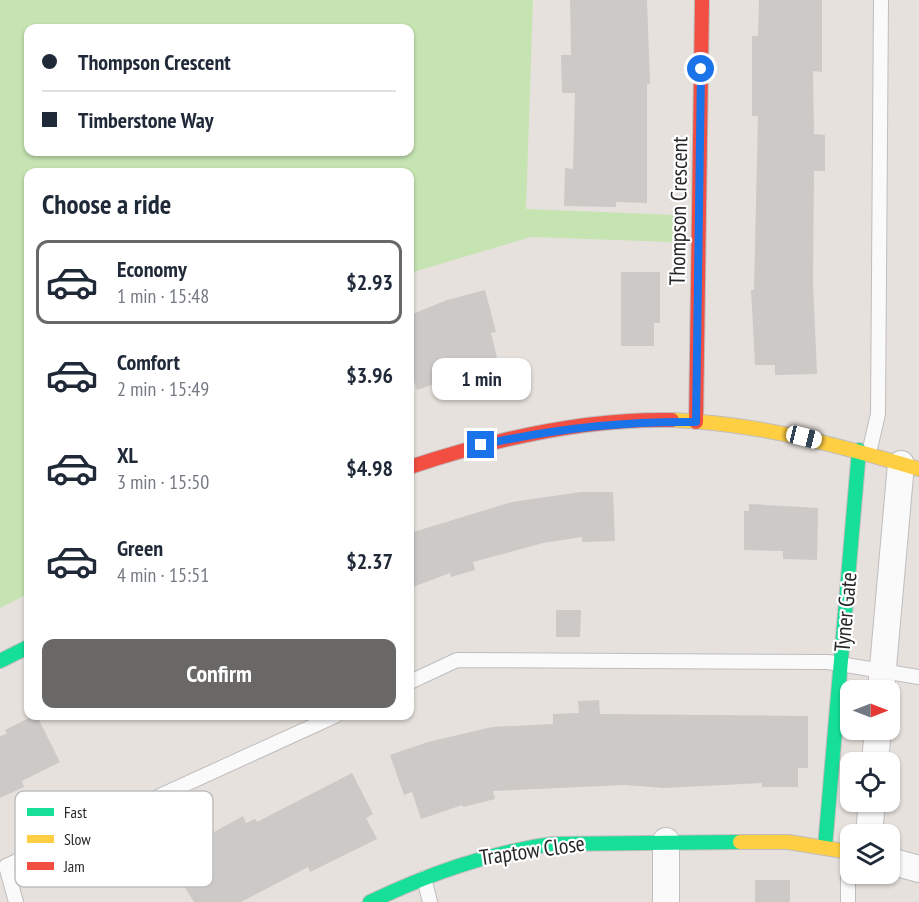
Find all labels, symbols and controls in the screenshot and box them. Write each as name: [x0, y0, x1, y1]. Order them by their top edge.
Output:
text: Thompson Crescent: [78, 48, 231, 76]
route start: [687, 55, 714, 82]
text: Timberstone Way: [78, 106, 214, 134]
street label: Thompson Crescent: [663, 136, 693, 286]
text: Choose a ride: [42, 187, 171, 221]
icon: car: [45, 255, 99, 309]
text: Economy: [117, 255, 187, 283]
text: $2.93: [346, 268, 393, 296]
text: 1 min · 15:48: [117, 283, 209, 309]
icon: car: [45, 348, 99, 402]
text: Comfort: [117, 348, 180, 376]
callout: 1 min: [432, 358, 530, 400]
text: $3.96: [346, 361, 393, 389]
text: 1 min: [461, 366, 502, 392]
text: 2 min · 15:49: [117, 376, 209, 402]
car: [784, 424, 824, 450]
route end: [467, 431, 494, 458]
icon: car: [45, 441, 99, 495]
text: XL: [117, 441, 138, 469]
text: $4.98: [346, 454, 393, 482]
text: 3 min · 15:50: [117, 469, 209, 495]
icon: car: [45, 534, 99, 588]
text: Green: [117, 534, 163, 562]
text: $2.37: [346, 547, 393, 575]
text: 4 min · 15:51: [117, 562, 209, 588]
street label: Tyner Gate: [828, 571, 862, 653]
button: Confirm: [42, 639, 396, 708]
north arrow: [840, 680, 900, 740]
map controls: [840, 680, 900, 884]
button: locate: [840, 752, 900, 812]
legend: [15, 791, 213, 887]
text: Fast: [64, 802, 87, 822]
button: layers: [840, 824, 900, 884]
text: Slow: [64, 829, 91, 849]
street label: Traptow Close: [478, 829, 586, 871]
text: Jam: [63, 856, 85, 876]

